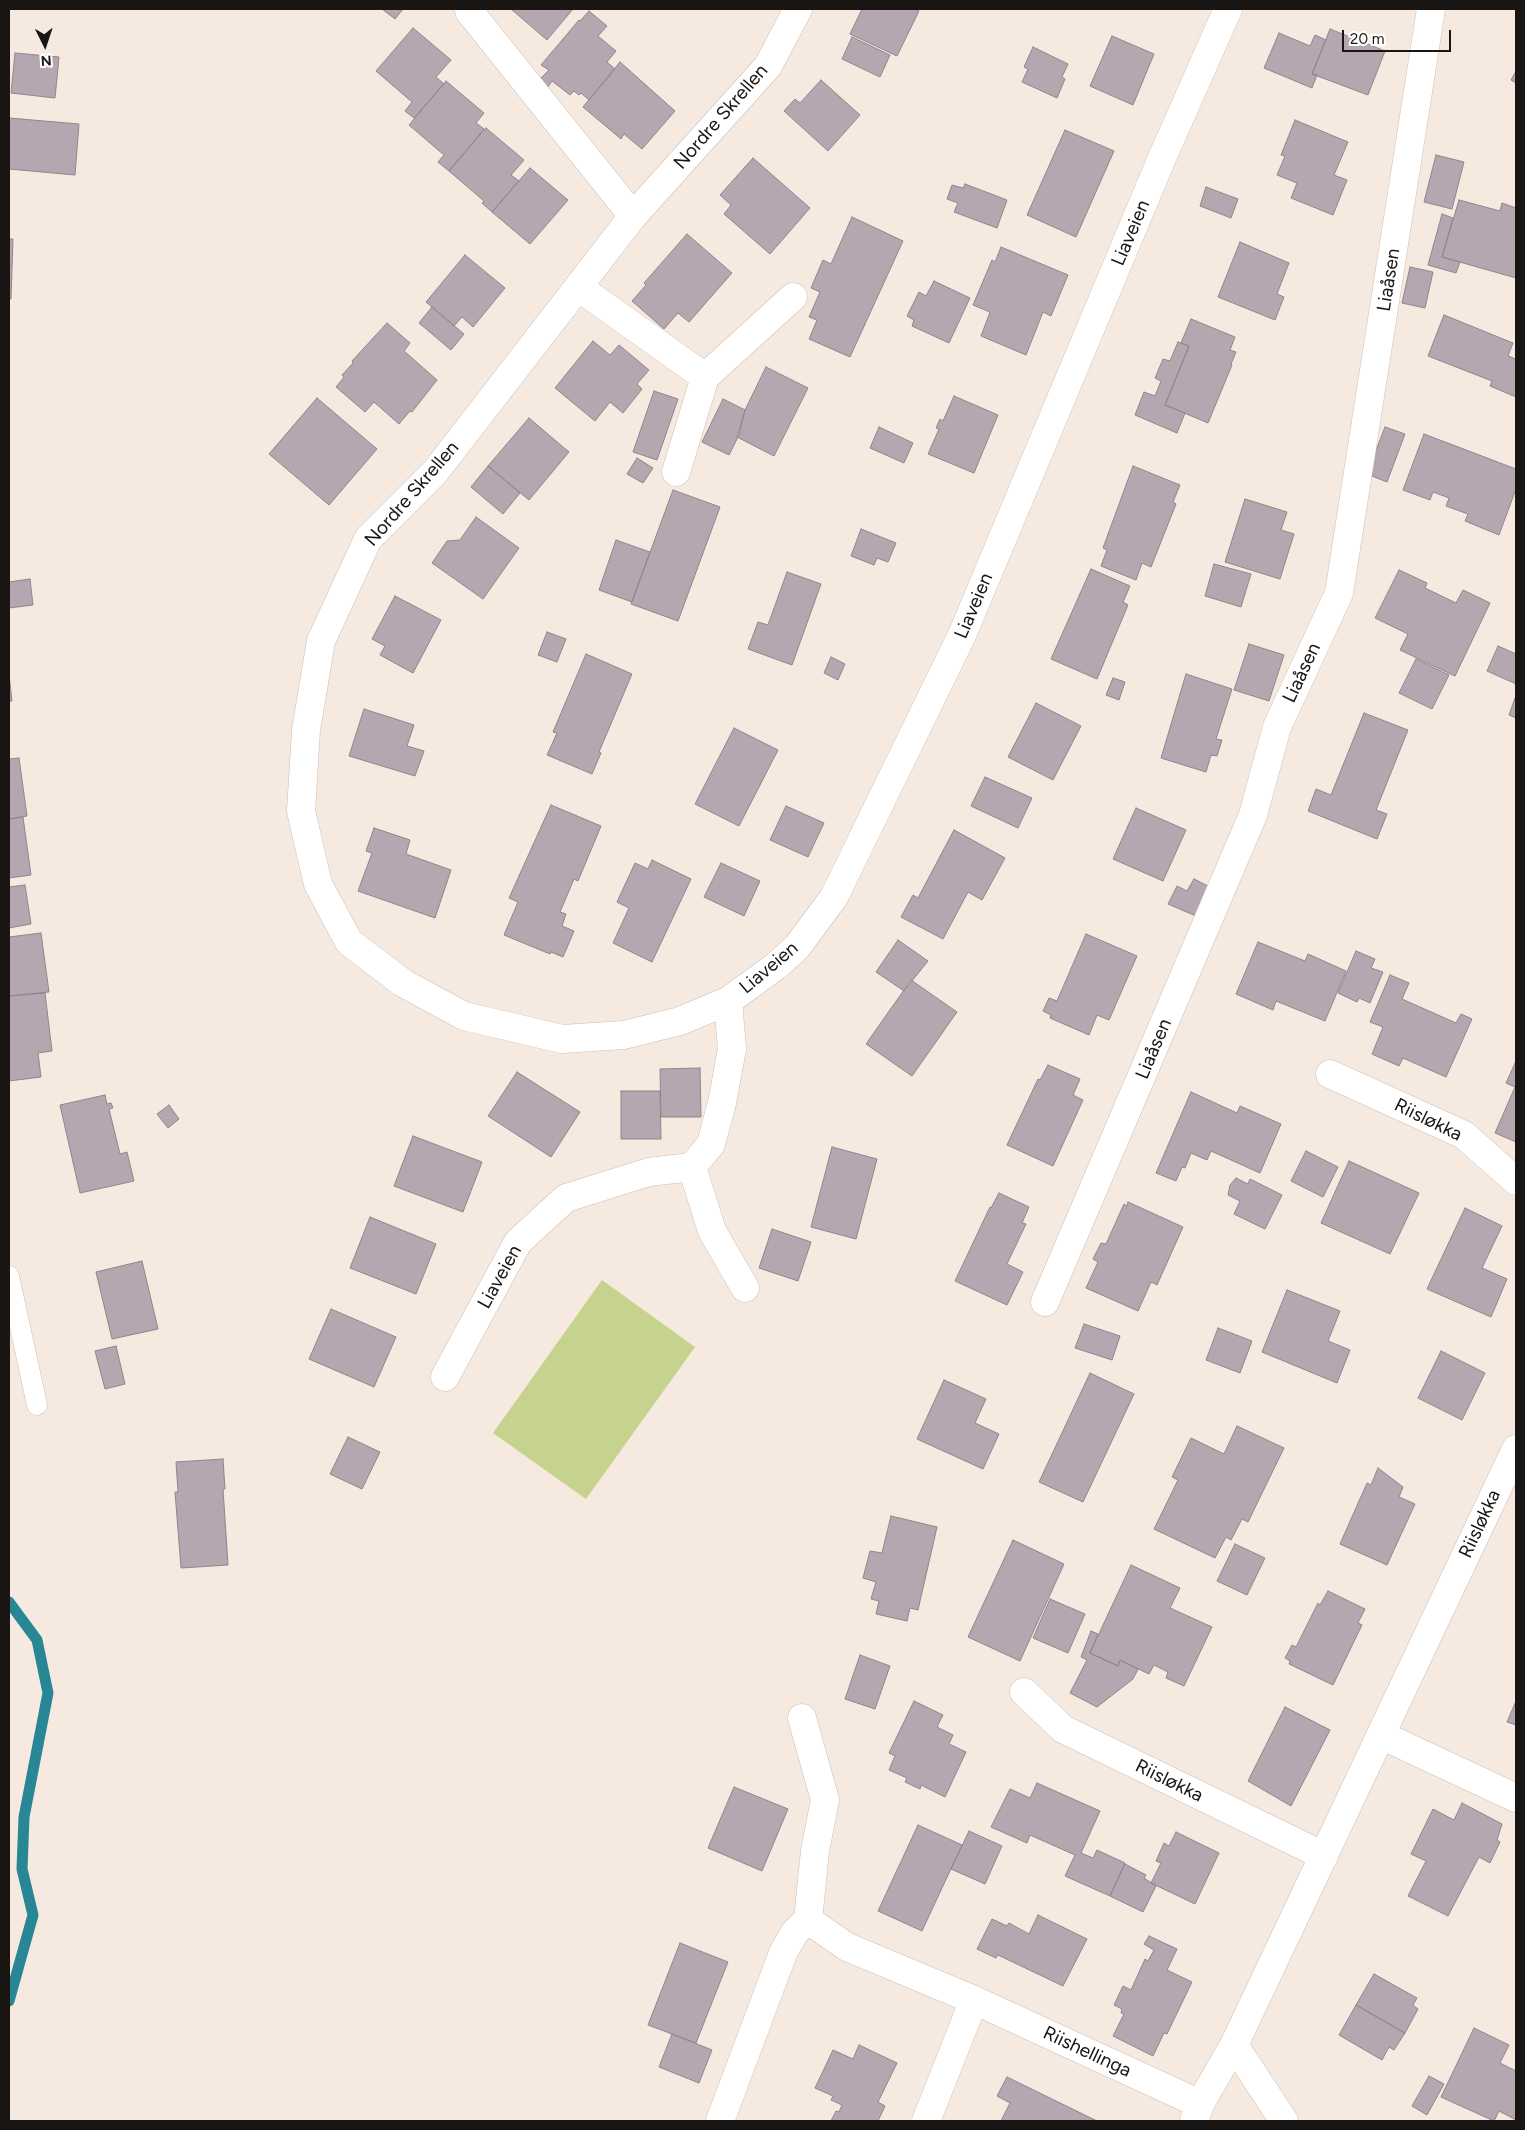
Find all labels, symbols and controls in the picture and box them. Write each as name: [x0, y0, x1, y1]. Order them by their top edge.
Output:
north arrow: [20, 20, 70, 70]
scale bar: [1345, 20, 1454, 52]
text: 20 m: [1350, 30, 1384, 48]
text: N: [40, 52, 52, 69]
street label: Nordre Skrellen: [669, 60, 773, 174]
street label: Liaveien: [1107, 197, 1155, 269]
street label: Liaåsen: [1373, 247, 1405, 313]
street label: Nordre Skrellen: [360, 437, 464, 551]
street label: Liaveien: [950, 570, 998, 642]
street label: Liaåsen: [1278, 639, 1326, 707]
street label: Liaveien: [735, 937, 803, 999]
street label: Liaåsen: [1131, 1015, 1177, 1083]
street label: Riisløkka: [1390, 1094, 1466, 1146]
street label: Liaveien: [473, 1241, 527, 1313]
street label: Riisløkka: [1454, 1486, 1506, 1562]
street label: Riisløkka: [1131, 1755, 1207, 1807]
street label: Riishellinga: [1039, 2022, 1135, 2082]

